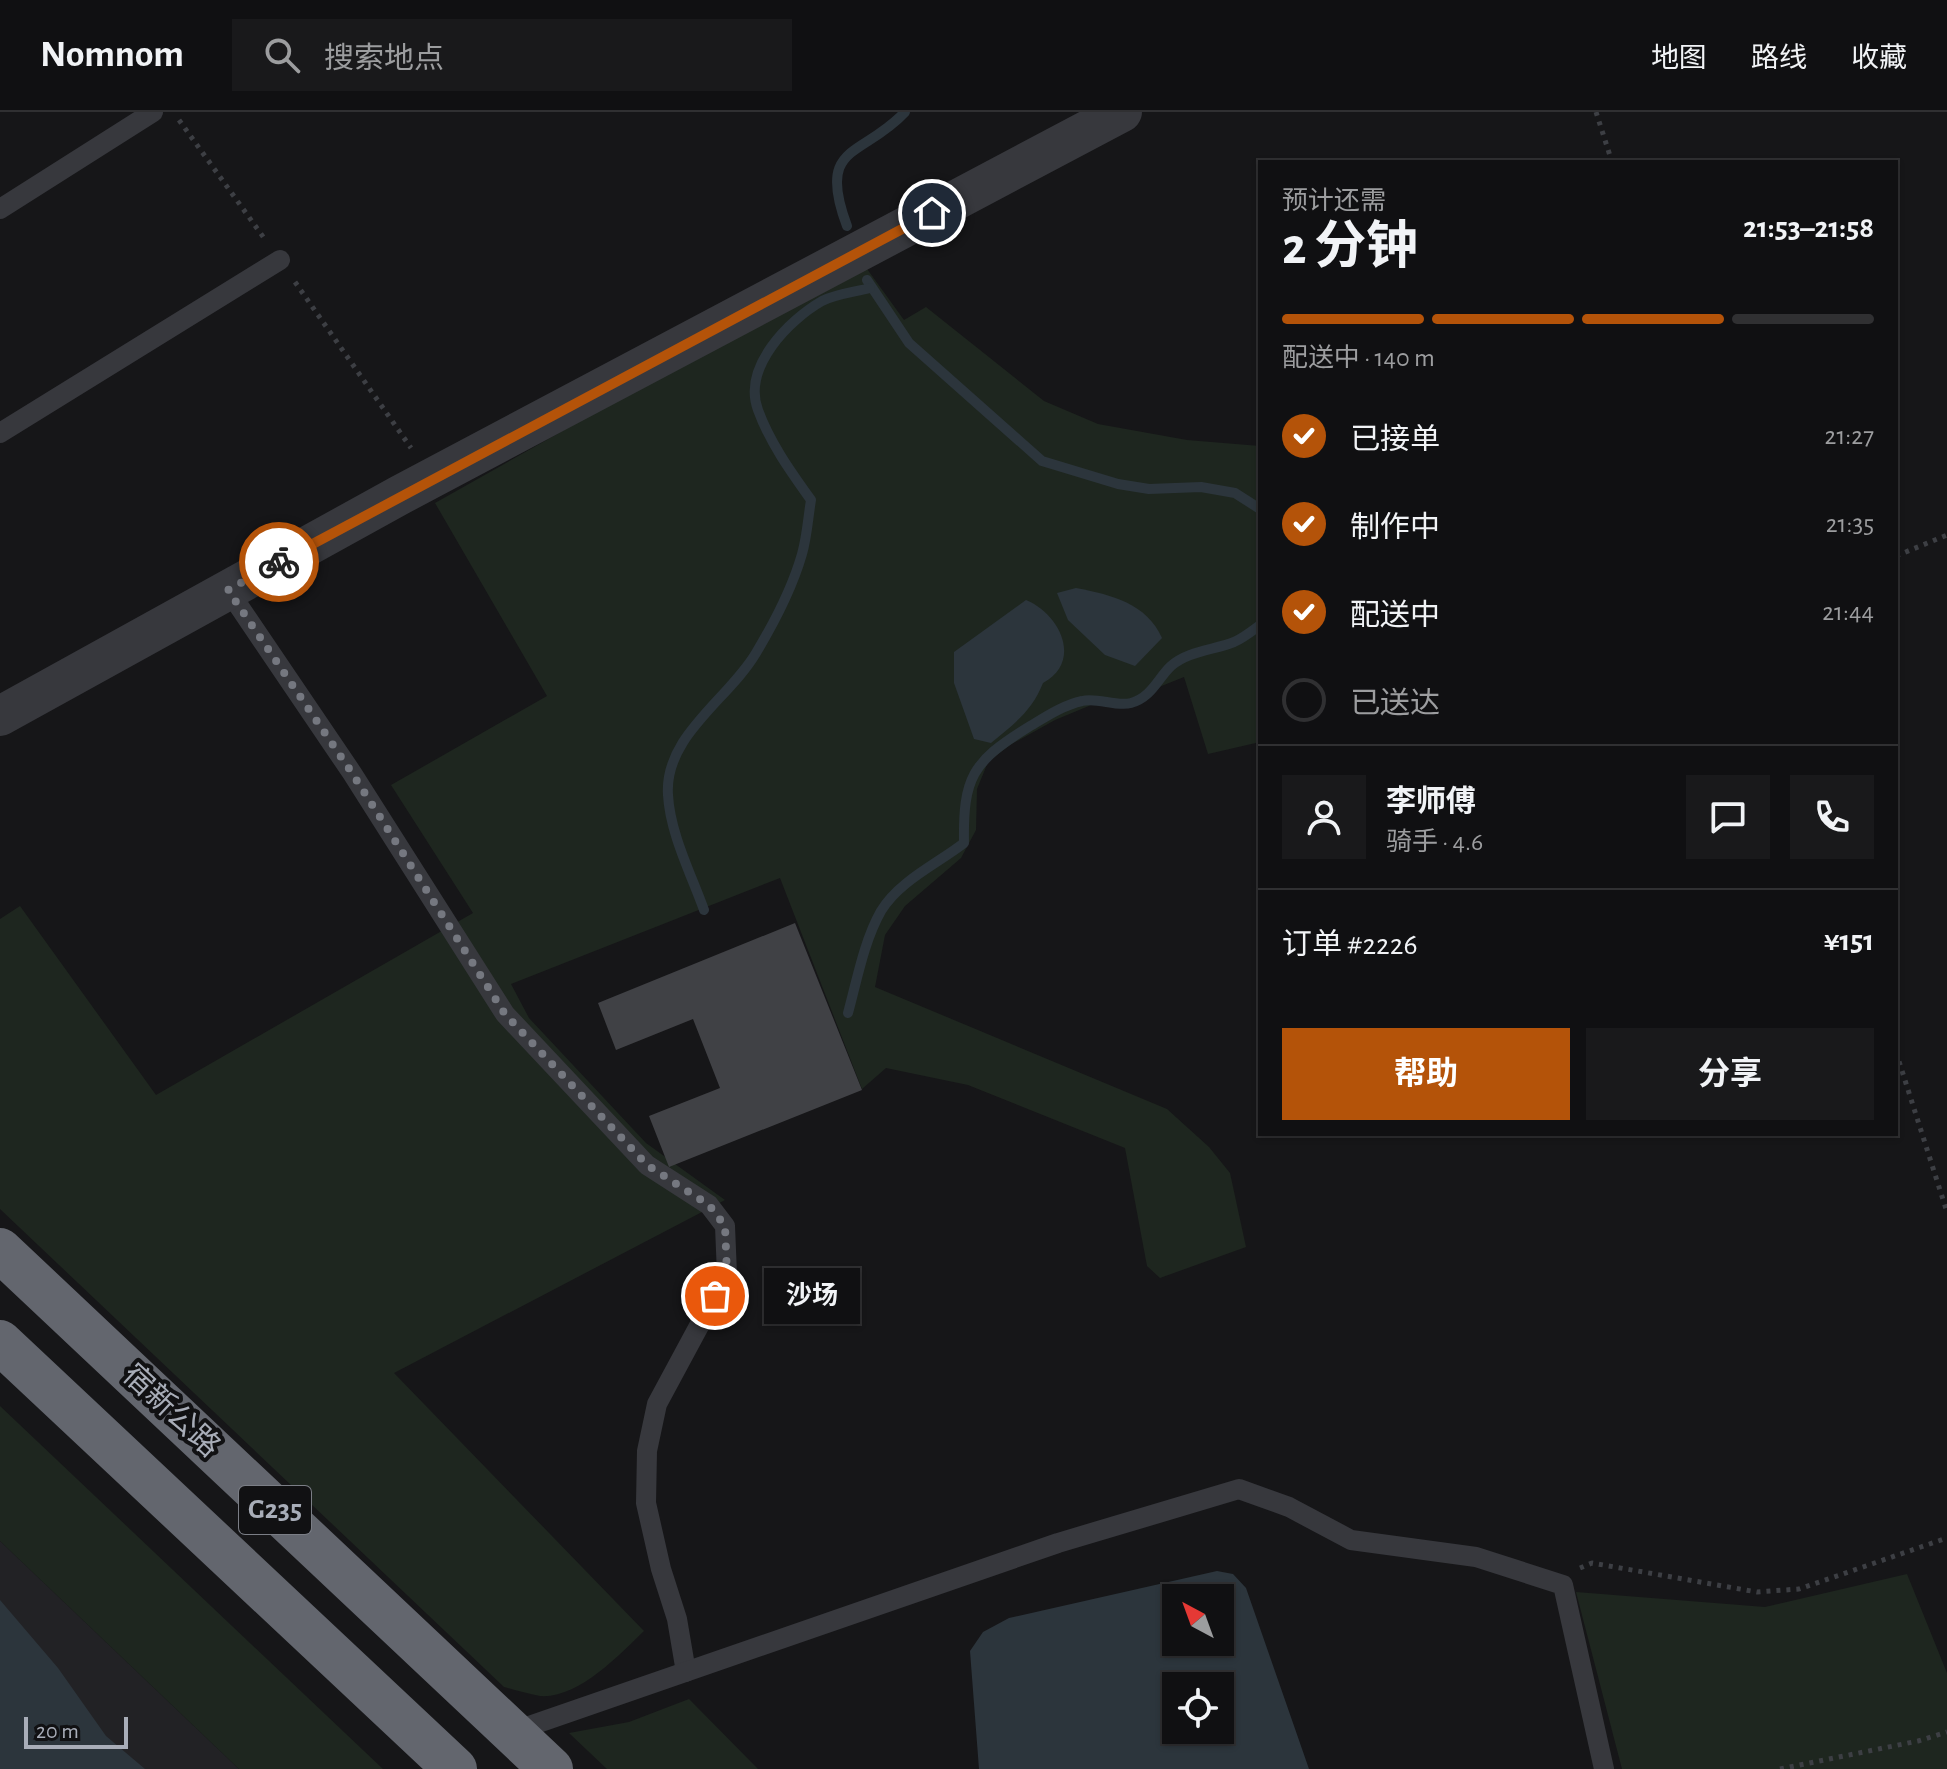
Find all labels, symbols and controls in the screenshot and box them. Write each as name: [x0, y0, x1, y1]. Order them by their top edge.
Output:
search box: [232, 19, 792, 91]
icon: search: [260, 33, 304, 77]
text: Nomnom: [40, 36, 184, 74]
text: 搜索地点: [324, 44, 444, 74]
text: 地图: [1651, 45, 1707, 73]
text: 路线: [1751, 45, 1807, 73]
text: 收藏: [1851, 45, 1907, 73]
pin: [898, 179, 966, 247]
text: 预计还需: [1282, 188, 1386, 214]
icon: home: [910, 191, 954, 235]
text: 21:53–21:58: [1743, 213, 1874, 243]
text: 2 分钟: [1282, 221, 1418, 273]
text: 配送中 · 140 m: [1282, 345, 1435, 371]
icon: check: [1282, 414, 1326, 458]
text: 21:27: [1825, 423, 1874, 449]
text: 已接单: [1350, 425, 1440, 455]
icon: check: [1282, 502, 1326, 546]
text: 21:35: [1826, 511, 1874, 537]
text: 制作中: [1350, 513, 1440, 543]
courier: [239, 522, 319, 602]
icon: bike: [257, 540, 301, 584]
icon: check: [1282, 590, 1326, 634]
text: 21:44: [1822, 599, 1874, 625]
text: 配送中: [1350, 601, 1440, 631]
text: 已送达: [1350, 689, 1440, 719]
button: person: [1282, 775, 1366, 859]
button: chat: [1686, 775, 1770, 859]
button: phone: [1790, 775, 1874, 859]
text: 李师傅: [1386, 787, 1476, 817]
text: 骑手 · 4.6: [1386, 829, 1483, 855]
text: ¥151: [1824, 926, 1874, 956]
text: 订单 #2226: [1282, 930, 1417, 960]
button: 帮助: [1282, 1028, 1570, 1120]
button: 分享: [1586, 1028, 1874, 1120]
pin: [681, 1262, 749, 1330]
callout: 沙场: [763, 1268, 859, 1324]
icon: bag: [693, 1274, 737, 1318]
text: 沙场: [786, 1283, 838, 1309]
street label: 宿新公路: [117, 1358, 226, 1463]
road number: G235: [239, 1486, 311, 1534]
north arrow: [1162, 1584, 1234, 1656]
map controls: [1162, 1584, 1234, 1744]
button: locate: [1162, 1672, 1234, 1744]
scale bar: [24, 1713, 128, 1749]
text: 20 m: [36, 1720, 79, 1742]

